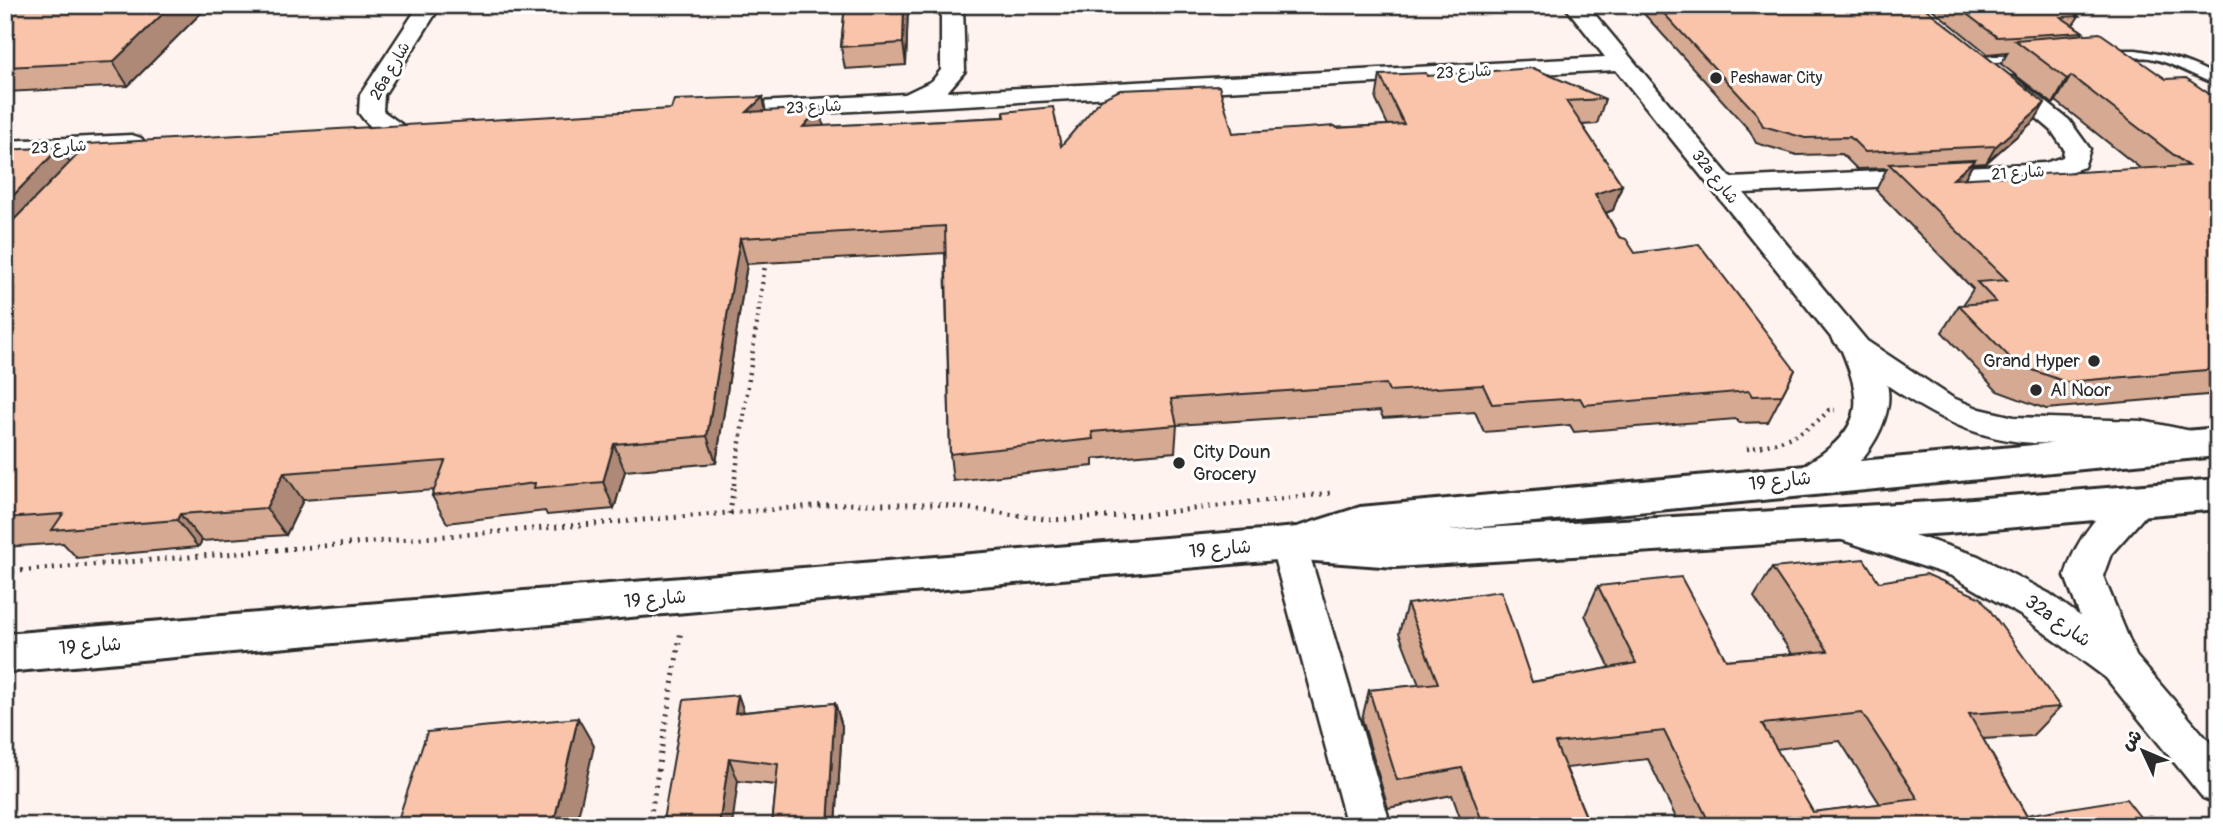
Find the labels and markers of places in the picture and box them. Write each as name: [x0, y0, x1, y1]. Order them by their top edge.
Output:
place label: Peshawar City: [1730, 68, 1822, 88]
marker: Peshawar City: [1708, 70, 1724, 86]
place label: Grand Hyper: [1983, 349, 2080, 373]
marker: Grand Hyper: [2086, 353, 2102, 369]
place label: Al Noor: [2050, 378, 2111, 402]
marker: Al Noor: [2028, 382, 2044, 398]
place label: City Doun Grocery: [1193, 440, 1270, 486]
marker: City Doun Grocery: [1171, 455, 1187, 471]

